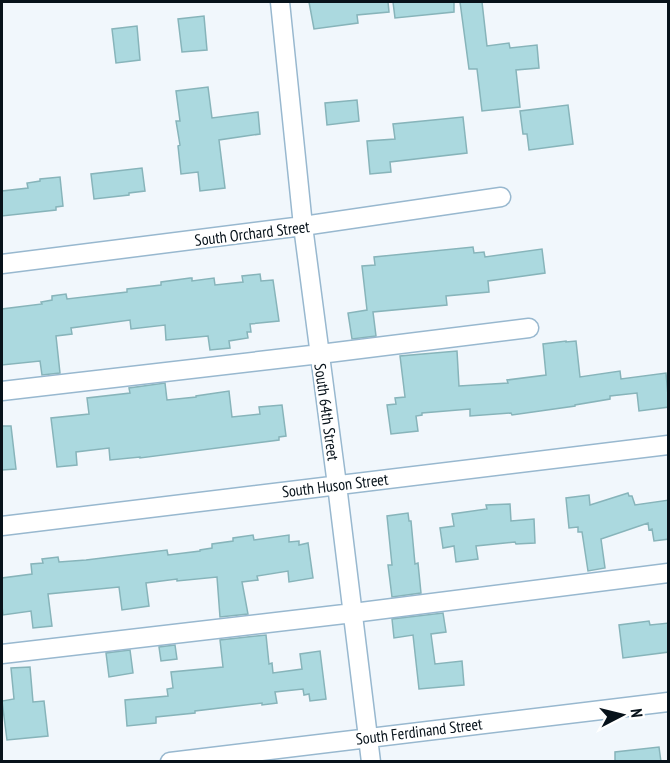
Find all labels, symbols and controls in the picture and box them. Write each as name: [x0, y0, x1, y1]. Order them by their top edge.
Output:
street label: South Orchard Street: [193, 216, 311, 250]
street label: South 64th Street: [310, 362, 344, 462]
street label: South Huson Street: [281, 468, 390, 501]
north arrow: [592, 685, 652, 745]
text: N: [626, 708, 647, 719]
street label: South Ferdinand Street: [355, 713, 484, 749]

